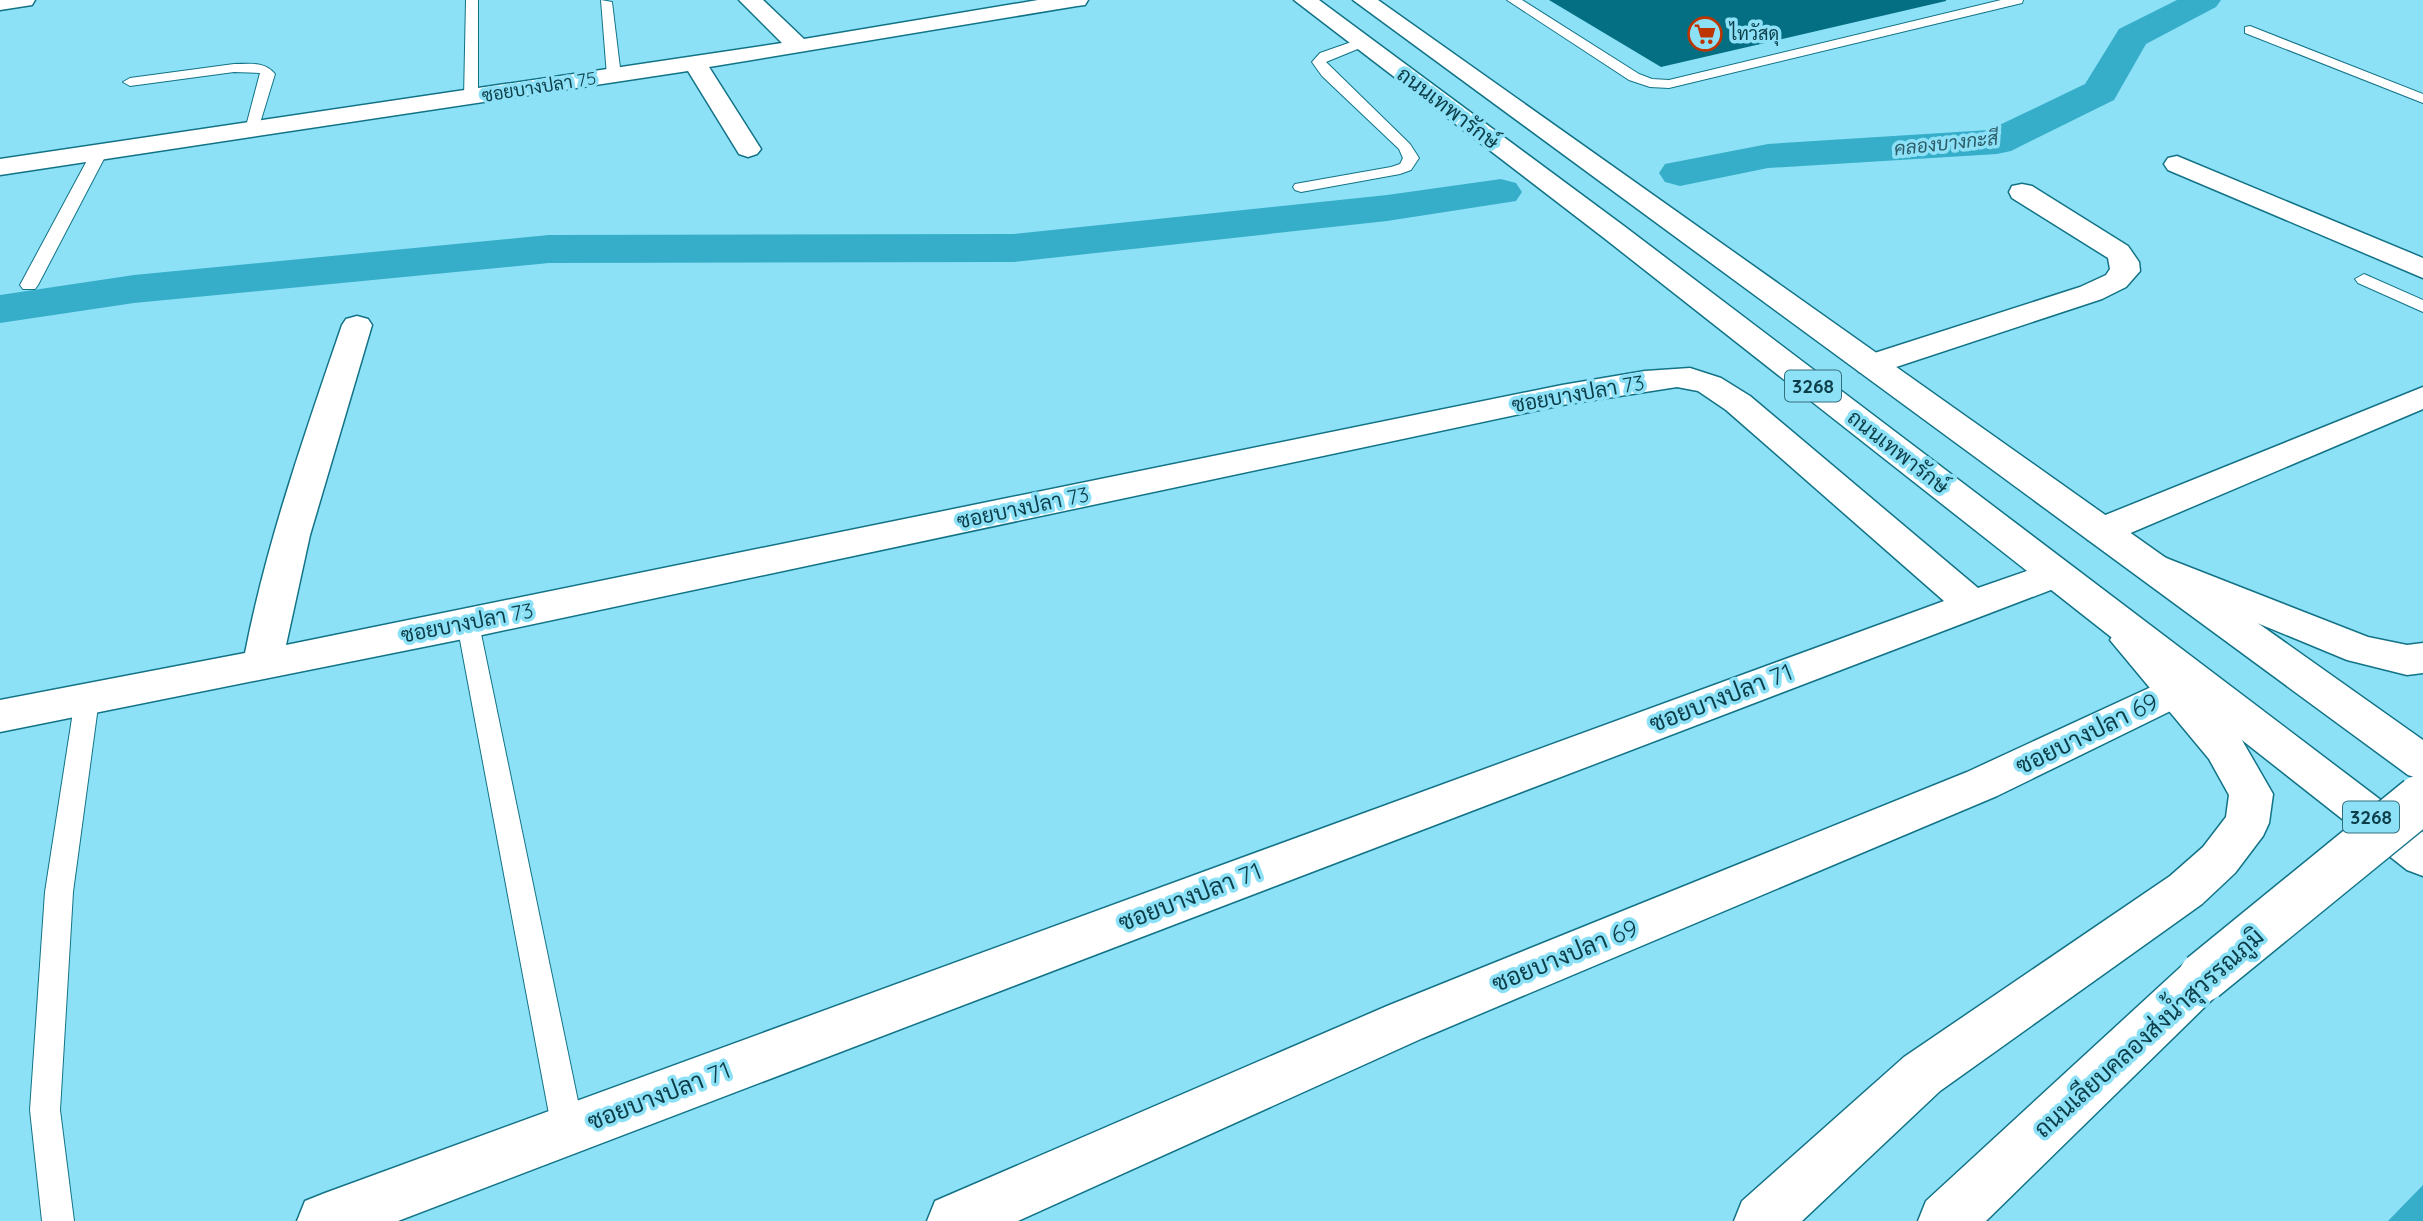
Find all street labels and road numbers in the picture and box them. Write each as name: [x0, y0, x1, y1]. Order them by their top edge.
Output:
street label: ถนนเทพารักษ์: [1392, 60, 1505, 154]
street label: ซอยบางปลา 75: [480, 66, 598, 107]
street label: ซอยบางปลา 73: [1510, 369, 1646, 417]
road number: 3268: [1785, 370, 1841, 402]
street label: ถนนเทพารักษ์: [1843, 404, 1955, 499]
street label: ซอยบางปลา 73: [954, 480, 1091, 534]
street label: ซอยบางปลา 73: [398, 596, 535, 648]
street label: ซอยบางปลา 71: [1645, 656, 1796, 738]
street label: ซอยบางปลา 69: [2010, 686, 2163, 781]
road number: 3268: [2343, 802, 2399, 832]
street label: ซอยบางปลา 71: [1114, 855, 1265, 937]
street label: ซอยบางปลา 69: [1487, 912, 1642, 998]
street label: ถนนเลียบคลองส่งน้ำสุวรรณภูมิ: [2024, 918, 2272, 1146]
street label: ซอยบางปลา 71: [583, 1054, 734, 1136]

